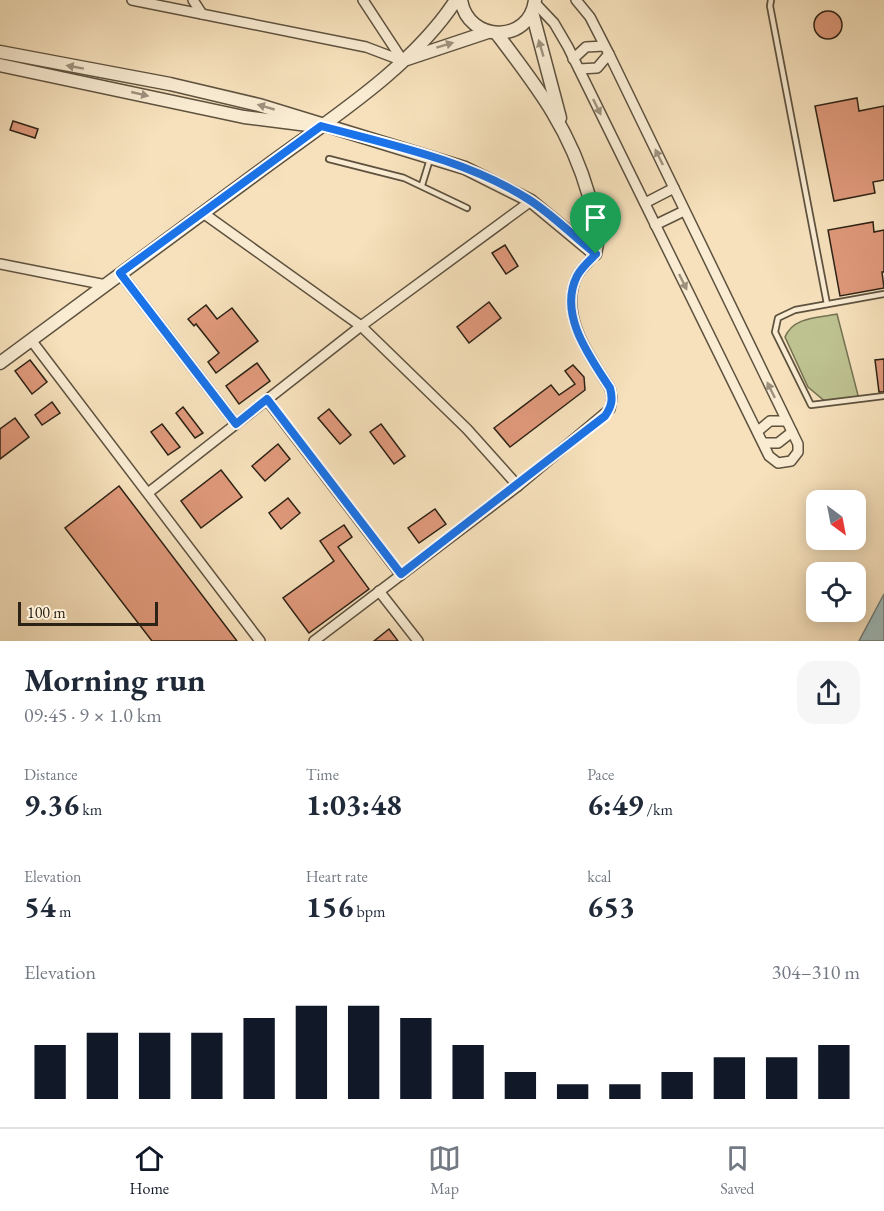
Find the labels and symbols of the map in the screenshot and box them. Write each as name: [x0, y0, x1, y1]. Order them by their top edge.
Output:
one-way arrow: [536, 39, 546, 57]
one-way arrow: [436, 40, 454, 49]
one-way arrow: [65, 62, 84, 71]
one-way arrow: [130, 89, 149, 99]
one-way arrow: [592, 98, 602, 115]
one-way arrow: [257, 102, 275, 111]
one-way arrow: [654, 149, 663, 166]
pin: [570, 192, 621, 254]
one-way arrow: [678, 273, 688, 290]
one-way arrow: [766, 381, 776, 398]
north arrow: [806, 490, 866, 550]
scale bar: [18, 599, 158, 626]

